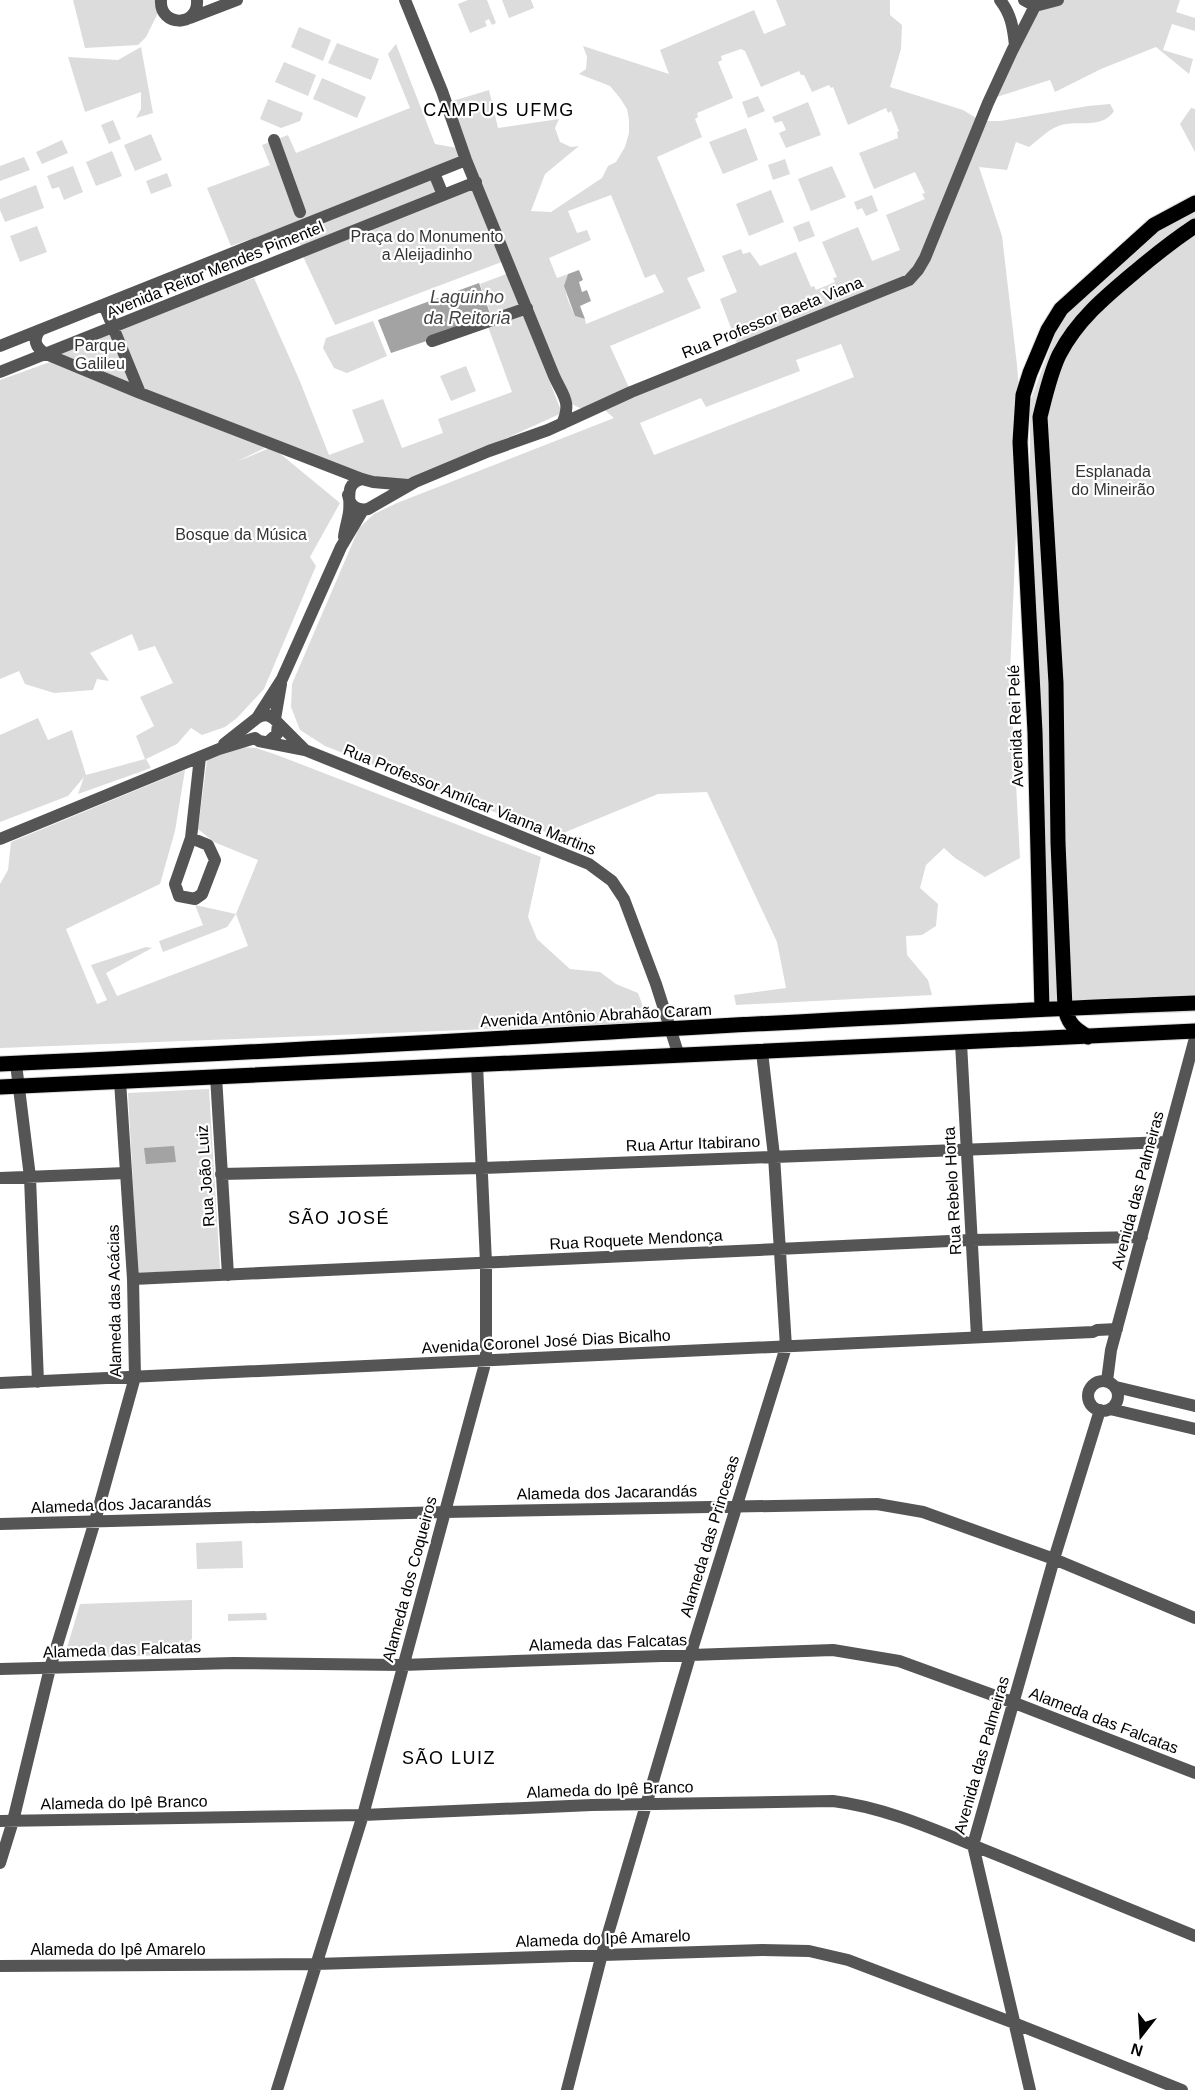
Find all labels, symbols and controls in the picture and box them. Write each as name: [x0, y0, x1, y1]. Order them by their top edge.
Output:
district label: CAMPUS UFMG: [423, 100, 575, 120]
street label: Avenida Reitor Mendes Pimentel: [104, 218, 326, 321]
park label: Praça do Monumento a Aleijadinho: [351, 228, 504, 263]
street label: Rua Professor Baeta Viana: [679, 273, 865, 362]
water label: Laguinho da Reitoria: [423, 287, 511, 328]
park label: Parque Galileu: [74, 337, 126, 372]
park label: Esplanada do Mineirão: [1071, 463, 1155, 498]
park label: Bosque da Música: [175, 526, 307, 543]
street label: Avenida Rei Pelé: [1005, 664, 1026, 787]
street label: Rua Professor Amílcar Vianna Martins: [341, 741, 599, 858]
street label: Avenida Antônio Abrahão Caram: [480, 1001, 712, 1030]
street label: Avenida das Palmeiras: [1108, 1109, 1167, 1271]
street label: Rua João Luiz: [193, 1124, 218, 1228]
street label: Rua Rebelo Horta: [941, 1126, 964, 1255]
street label: Rua Artur Itabirano: [626, 1133, 761, 1154]
district label: SÃO JOSÉ: [288, 1207, 390, 1228]
street label: Alameda das Acácias: [105, 1224, 124, 1378]
street label: Rua Roquete Mendonça: [549, 1226, 723, 1253]
street label: Avenida Coronel José Dias Bicalho: [421, 1326, 671, 1357]
street label: Alameda das Princesas: [677, 1453, 742, 1619]
street label: Alameda dos Jacarandás: [517, 1482, 697, 1503]
street label: Alameda dos Jacarandás: [30, 1493, 212, 1516]
street label: Alameda dos Coqueiros: [379, 1494, 440, 1664]
street label: Alameda das Falcatas: [529, 1631, 687, 1654]
street label: Alameda das Falcatas: [43, 1638, 201, 1661]
street label: Avenida das Palmeiras: [951, 1674, 1012, 1836]
street label: Alameda das Falcatas: [1027, 1684, 1181, 1757]
district label: SÃO LUIZ: [402, 1747, 496, 1768]
street label: Alameda do Ipê Branco: [526, 1778, 694, 1801]
street label: Alameda do Ipê Branco: [40, 1793, 208, 1812]
street label: Alameda do Ipê Amarelo: [515, 1927, 691, 1950]
street label: Alameda do Ipê Amarelo: [30, 1941, 206, 1958]
north arrow: [1111, 2006, 1171, 2066]
text: N: [1129, 2040, 1145, 2060]

